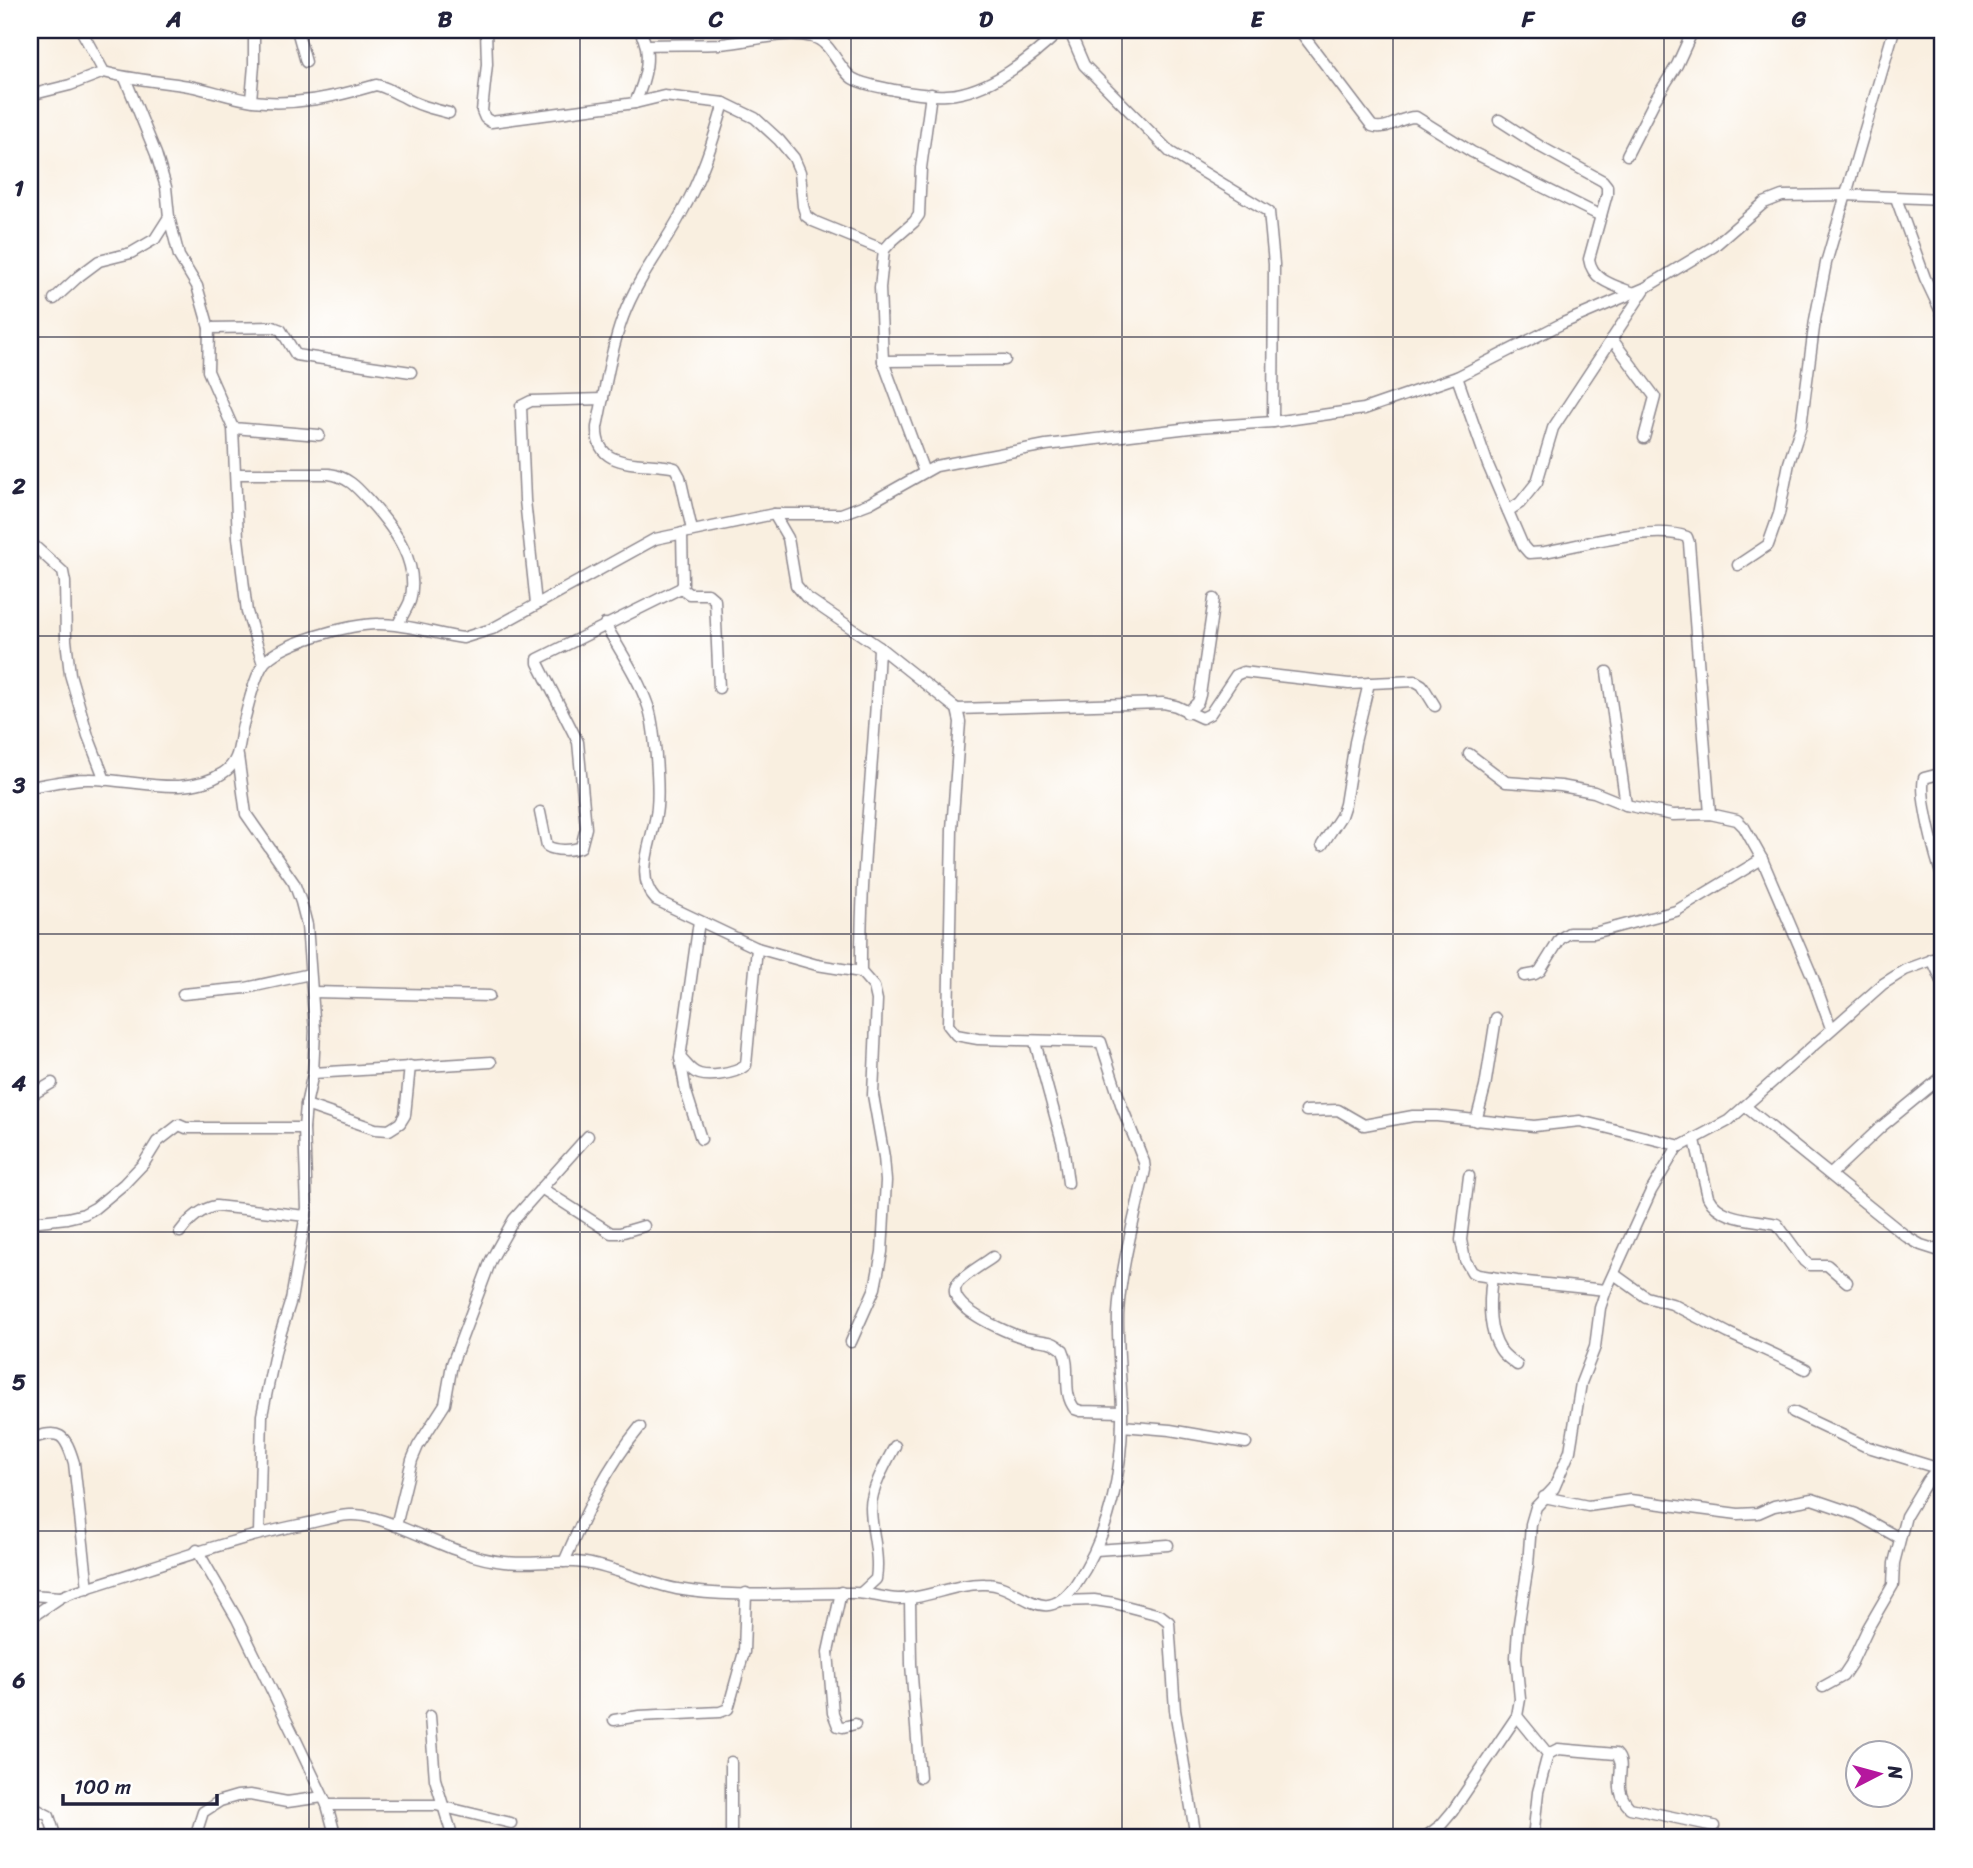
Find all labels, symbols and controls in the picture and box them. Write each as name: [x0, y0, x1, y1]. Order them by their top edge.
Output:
text: A: [165, 0, 182, 40]
text: B: [438, 0, 453, 40]
text: C: [708, 0, 724, 40]
text: D: [979, 0, 994, 40]
text: E: [1251, 0, 1266, 40]
text: F: [1521, 0, 1536, 40]
text: G: [1791, 0, 1807, 40]
text: 1: [14, 168, 24, 209]
text: 2: [11, 466, 26, 507]
text: 3: [12, 765, 26, 806]
text: 4: [11, 1063, 27, 1104]
text: 5: [12, 1362, 26, 1403]
text: 6: [11, 1660, 26, 1701]
north arrow: [1843, 1738, 1913, 1808]
scale bar: [63, 1763, 217, 1807]
text: N: [1878, 1763, 1913, 1781]
text: 100 m: [74, 1768, 131, 1806]

